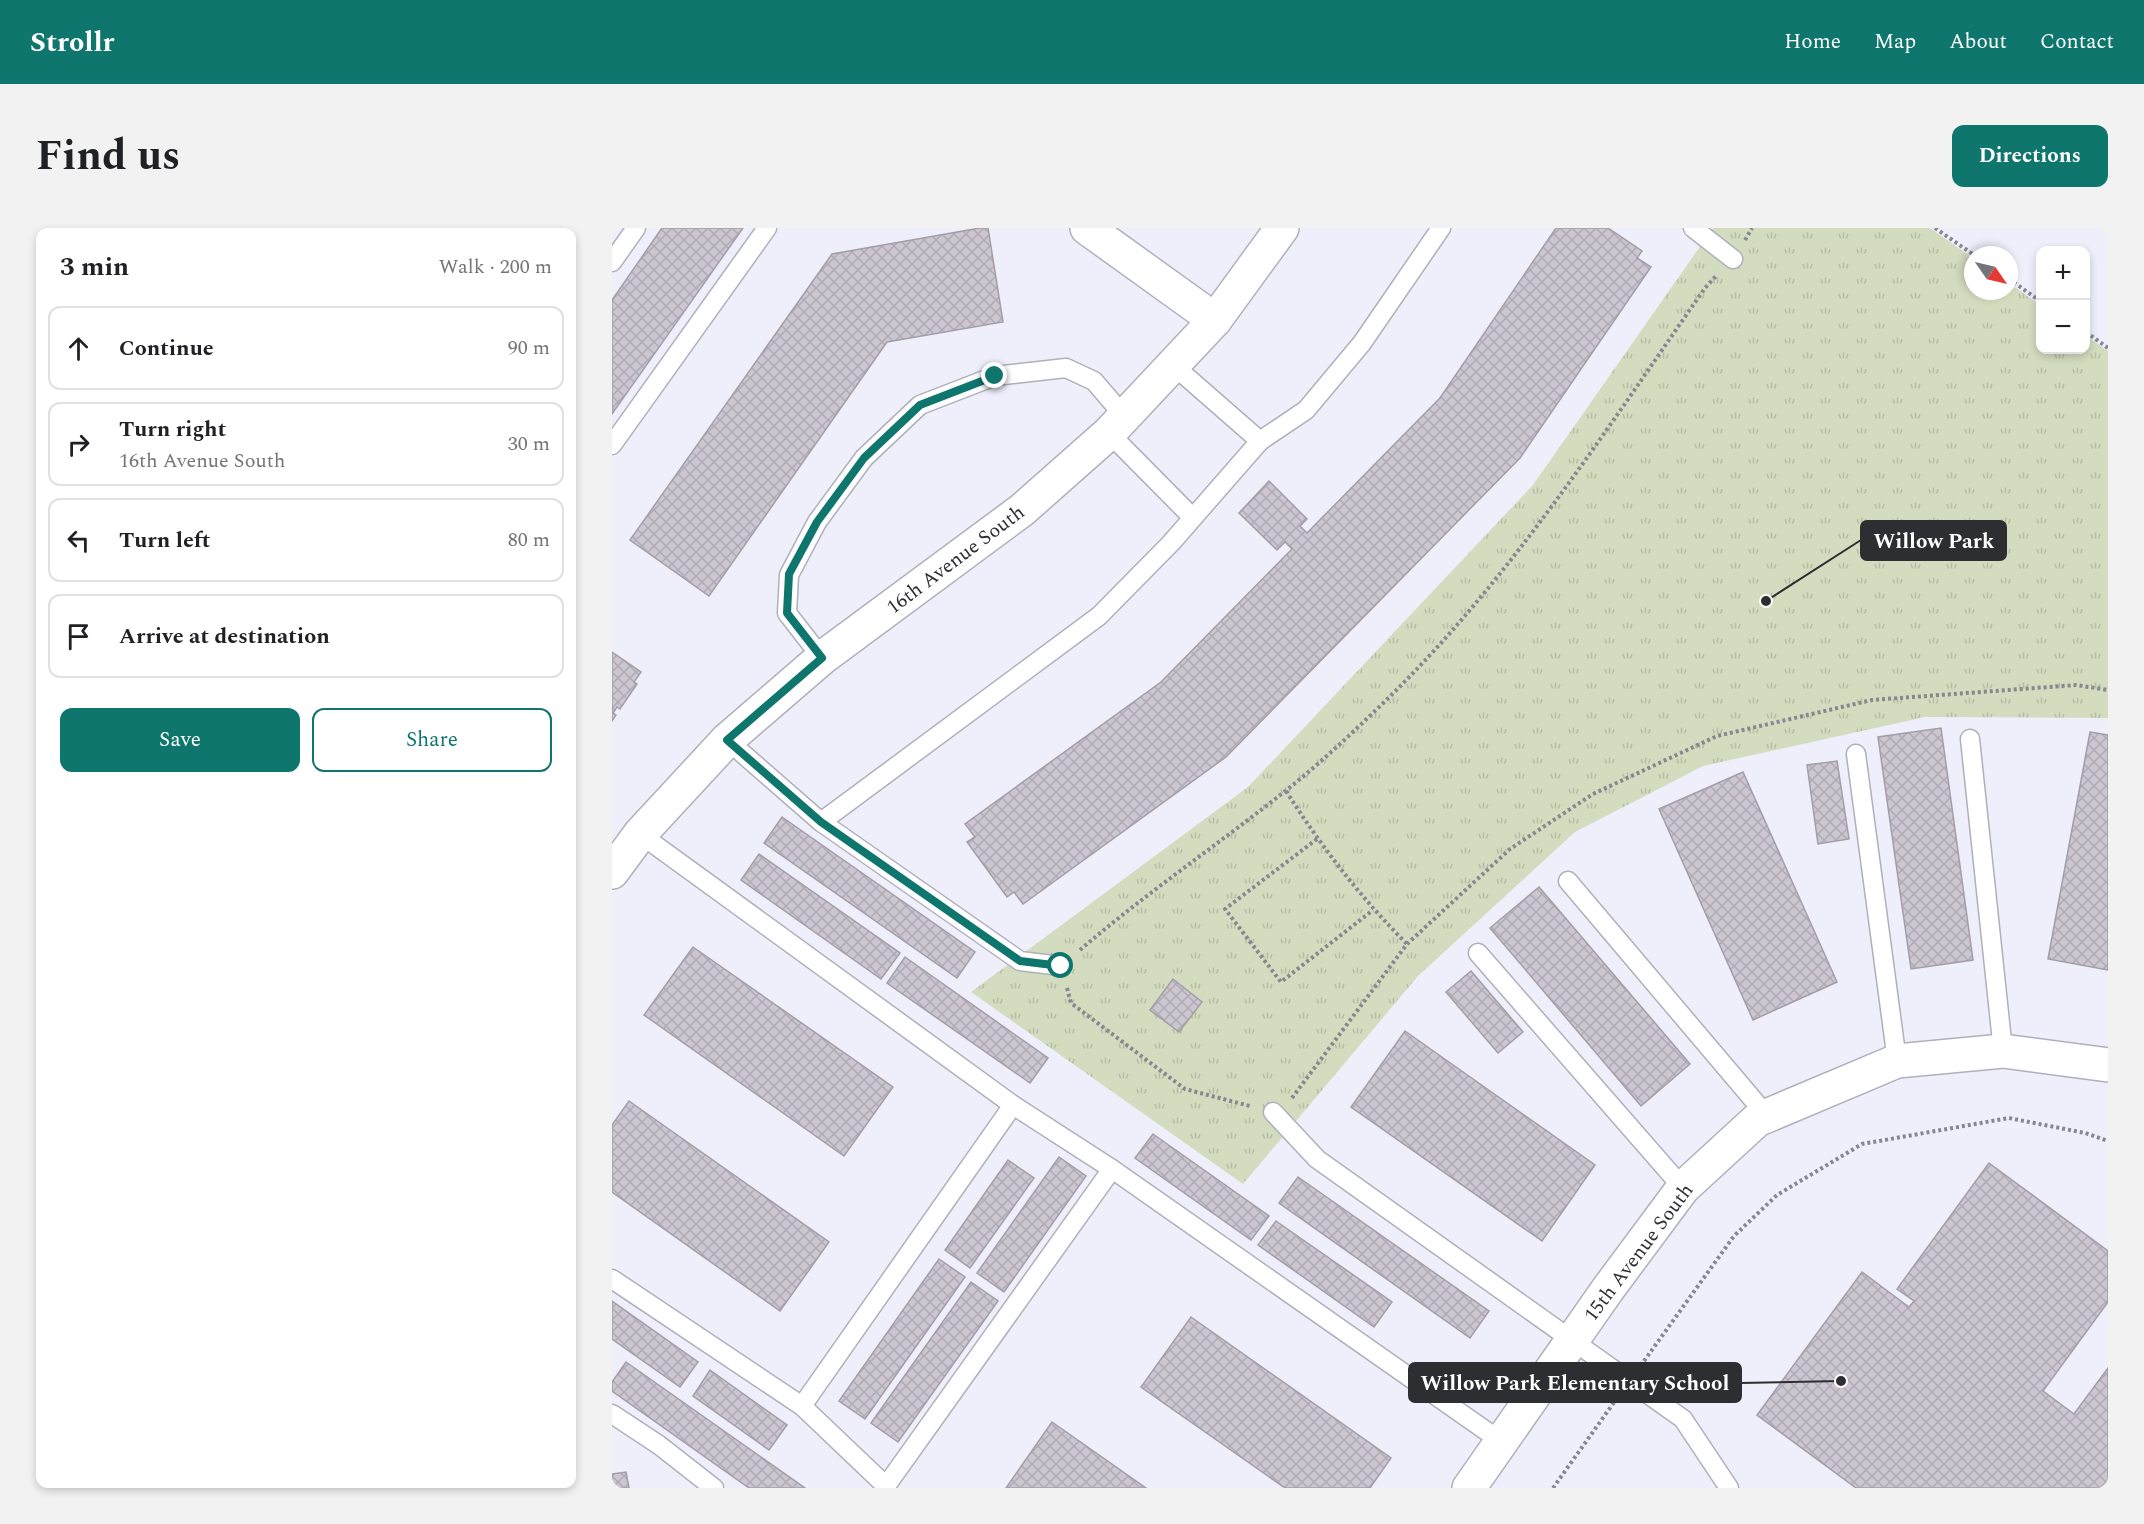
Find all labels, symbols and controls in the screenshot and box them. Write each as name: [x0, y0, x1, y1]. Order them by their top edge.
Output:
text: Strollr: [30, 21, 114, 64]
text: Home: [1784, 26, 1841, 58]
text: Map: [1874, 26, 1916, 58]
text: About: [1949, 26, 2007, 58]
text: Contact: [2040, 26, 2114, 58]
text: Find us: [36, 125, 180, 188]
button: Directions: [1952, 125, 2108, 187]
north arrow: [1964, 246, 2018, 300]
map controls: [2036, 246, 2090, 354]
button: +: [2036, 246, 2090, 300]
text: 3 min: [60, 247, 129, 287]
text: Walk · 200 m: [439, 252, 552, 282]
button: −: [2036, 300, 2090, 354]
icon: ahead: [62, 332, 95, 365]
text: Continue: [119, 332, 214, 365]
text: 90 m: [508, 333, 550, 363]
route end: [981, 362, 1007, 388]
text: Turn right: [119, 413, 226, 446]
icon: right: [62, 428, 95, 461]
text: 30 m: [508, 429, 550, 459]
text: 16th Avenue South: [119, 446, 286, 476]
street label: 16th Avenue South: [880, 498, 1031, 622]
callout: Willow Park: [1861, 521, 2006, 560]
icon: left: [62, 524, 95, 557]
text: Turn left: [119, 524, 211, 557]
text: 80 m: [508, 525, 550, 555]
text: Willow Park: [1874, 526, 1995, 558]
icon: arrive: [62, 620, 95, 653]
text: Arrive at destination: [119, 620, 330, 653]
button: Save: [60, 708, 300, 772]
button: Share: [312, 708, 552, 772]
route start: [1047, 952, 1073, 978]
street label: 15th Avenue South: [1577, 1177, 1701, 1328]
callout: Willow Park Elementary School: [1409, 1363, 1741, 1402]
text: Willow Park Elementary School: [1421, 1368, 1730, 1400]

